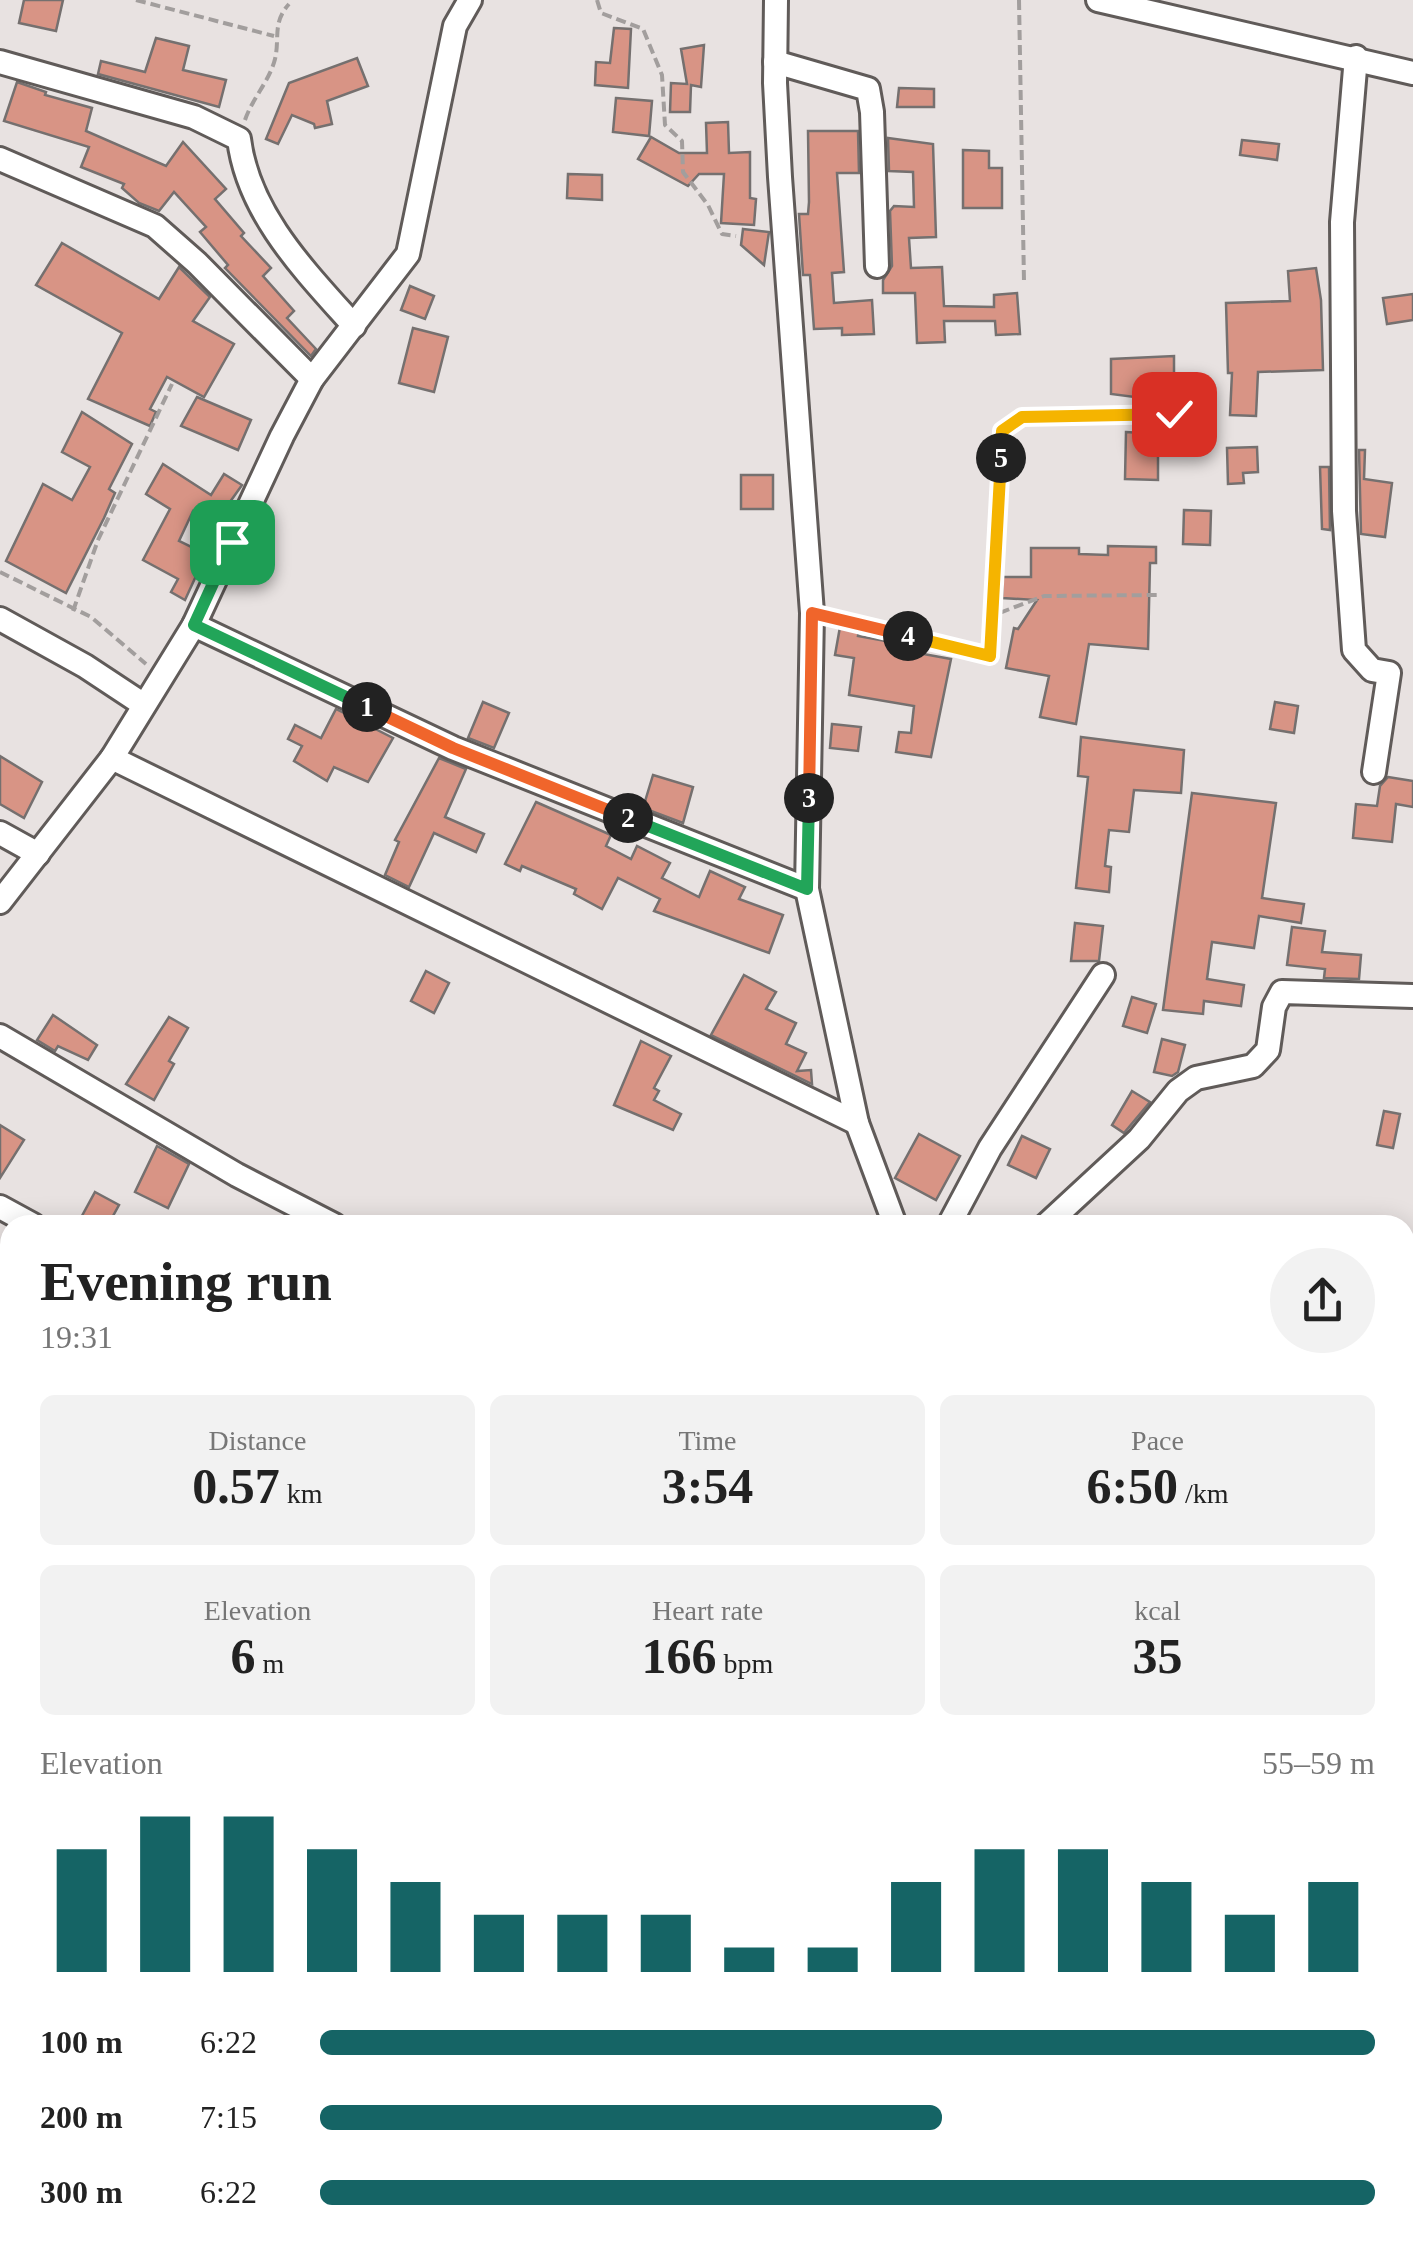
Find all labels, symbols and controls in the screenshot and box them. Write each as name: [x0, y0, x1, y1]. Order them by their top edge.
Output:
pin: [1132, 372, 1217, 457]
icon: check: [1147, 387, 1202, 442]
pin: 5: [976, 433, 1026, 483]
text: 5: [994, 442, 1008, 473]
pin: [190, 500, 275, 585]
icon: arrive: [205, 515, 260, 570]
pin: 4: [883, 611, 933, 661]
text: 4: [901, 620, 915, 651]
pin: 1: [342, 682, 392, 732]
text: 1: [360, 691, 374, 722]
pin: 3: [784, 773, 834, 823]
text: 3: [802, 782, 816, 813]
pin: 2: [603, 793, 653, 843]
text: 2: [621, 802, 635, 833]
button: share: [1270, 1248, 1375, 1353]
text: Evening run: [40, 1251, 332, 1312]
text: 19:31: [40, 1319, 113, 1355]
text: Distance: [209, 1425, 306, 1456]
text: Time: [678, 1425, 737, 1456]
text: Pace: [1131, 1425, 1184, 1456]
text: 0.57: [192, 1458, 280, 1514]
text: 3:54: [662, 1458, 753, 1514]
text: 6:50: [1086, 1458, 1178, 1514]
text: km: [280, 1478, 323, 1509]
text: /km: [1178, 1478, 1229, 1509]
text: Elevation: [204, 1595, 311, 1626]
text: Heart rate: [652, 1595, 763, 1626]
text: kcal: [1134, 1595, 1181, 1626]
text: 6: [231, 1628, 256, 1684]
text: 166: [642, 1628, 717, 1684]
text: 35: [1133, 1628, 1183, 1684]
text: m: [256, 1648, 284, 1679]
text: bpm: [717, 1648, 773, 1679]
text: Elevation: [40, 1745, 163, 1781]
text: 55–59 m: [1262, 1745, 1375, 1781]
text: 100 m: [40, 2024, 123, 2060]
text: 6:22: [200, 2024, 257, 2060]
text: 200 m: [40, 2099, 123, 2135]
text: 7:15: [200, 2099, 257, 2135]
text: 300 m: [40, 2174, 123, 2210]
text: 6:22: [200, 2174, 257, 2210]

